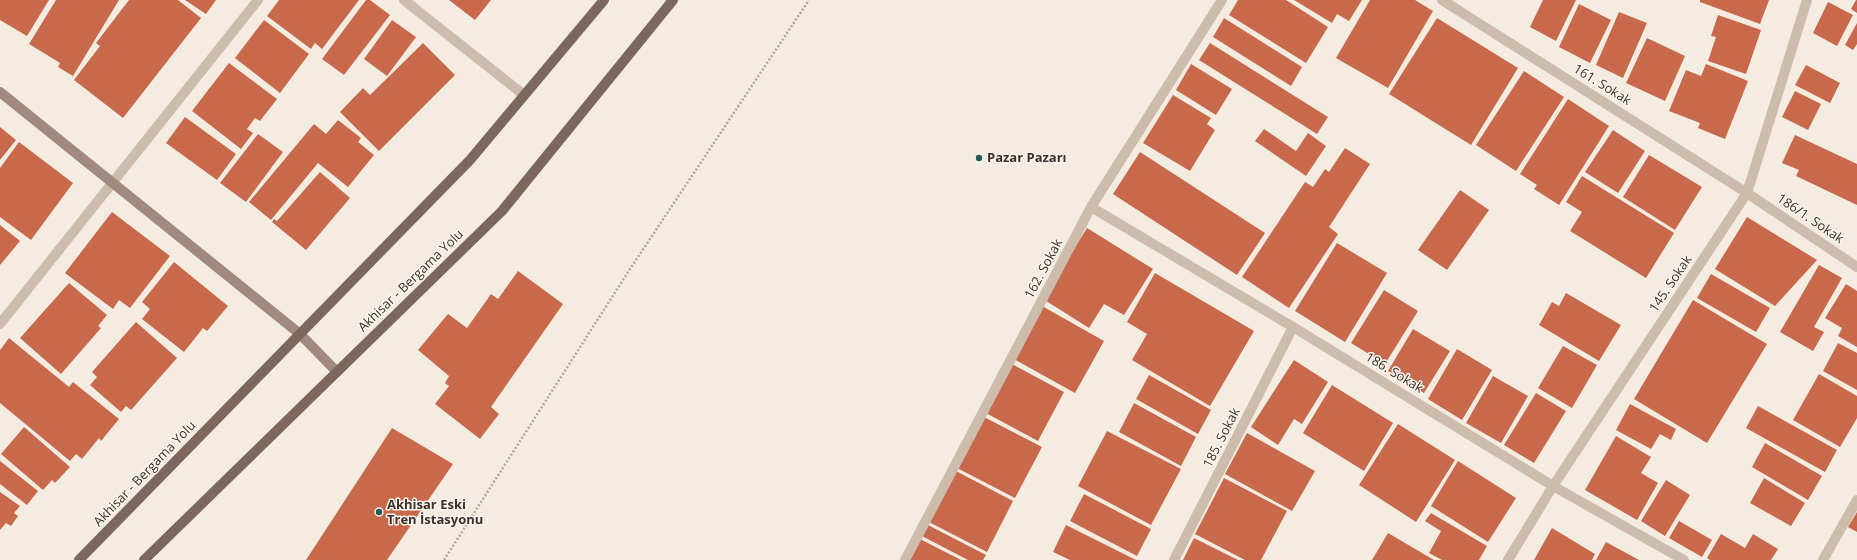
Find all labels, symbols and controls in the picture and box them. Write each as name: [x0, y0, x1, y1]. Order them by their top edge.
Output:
street label: 161. Sokak: [1570, 61, 1634, 109]
place label: Pazar Pazarı: [987, 150, 1067, 166]
marker: Pazar Pazarı: [974, 153, 984, 163]
street label: 186/1. Sokak: [1774, 191, 1846, 247]
street label: Akhisar - Bergama Yolu: [355, 227, 467, 335]
street label: 162. Sokak: [1022, 237, 1066, 301]
street label: 145. Sokak: [1646, 253, 1696, 315]
street label: 186. Sokak: [1362, 350, 1426, 396]
street label: 185. Sokak: [1200, 406, 1244, 470]
street label: Akhisar - Bergama Yolu: [91, 418, 199, 530]
place label: Akhisar Eski Tren İstasyonu: [387, 497, 483, 528]
marker: Akhisar Eski Tren İstasyonu: [374, 507, 384, 517]

